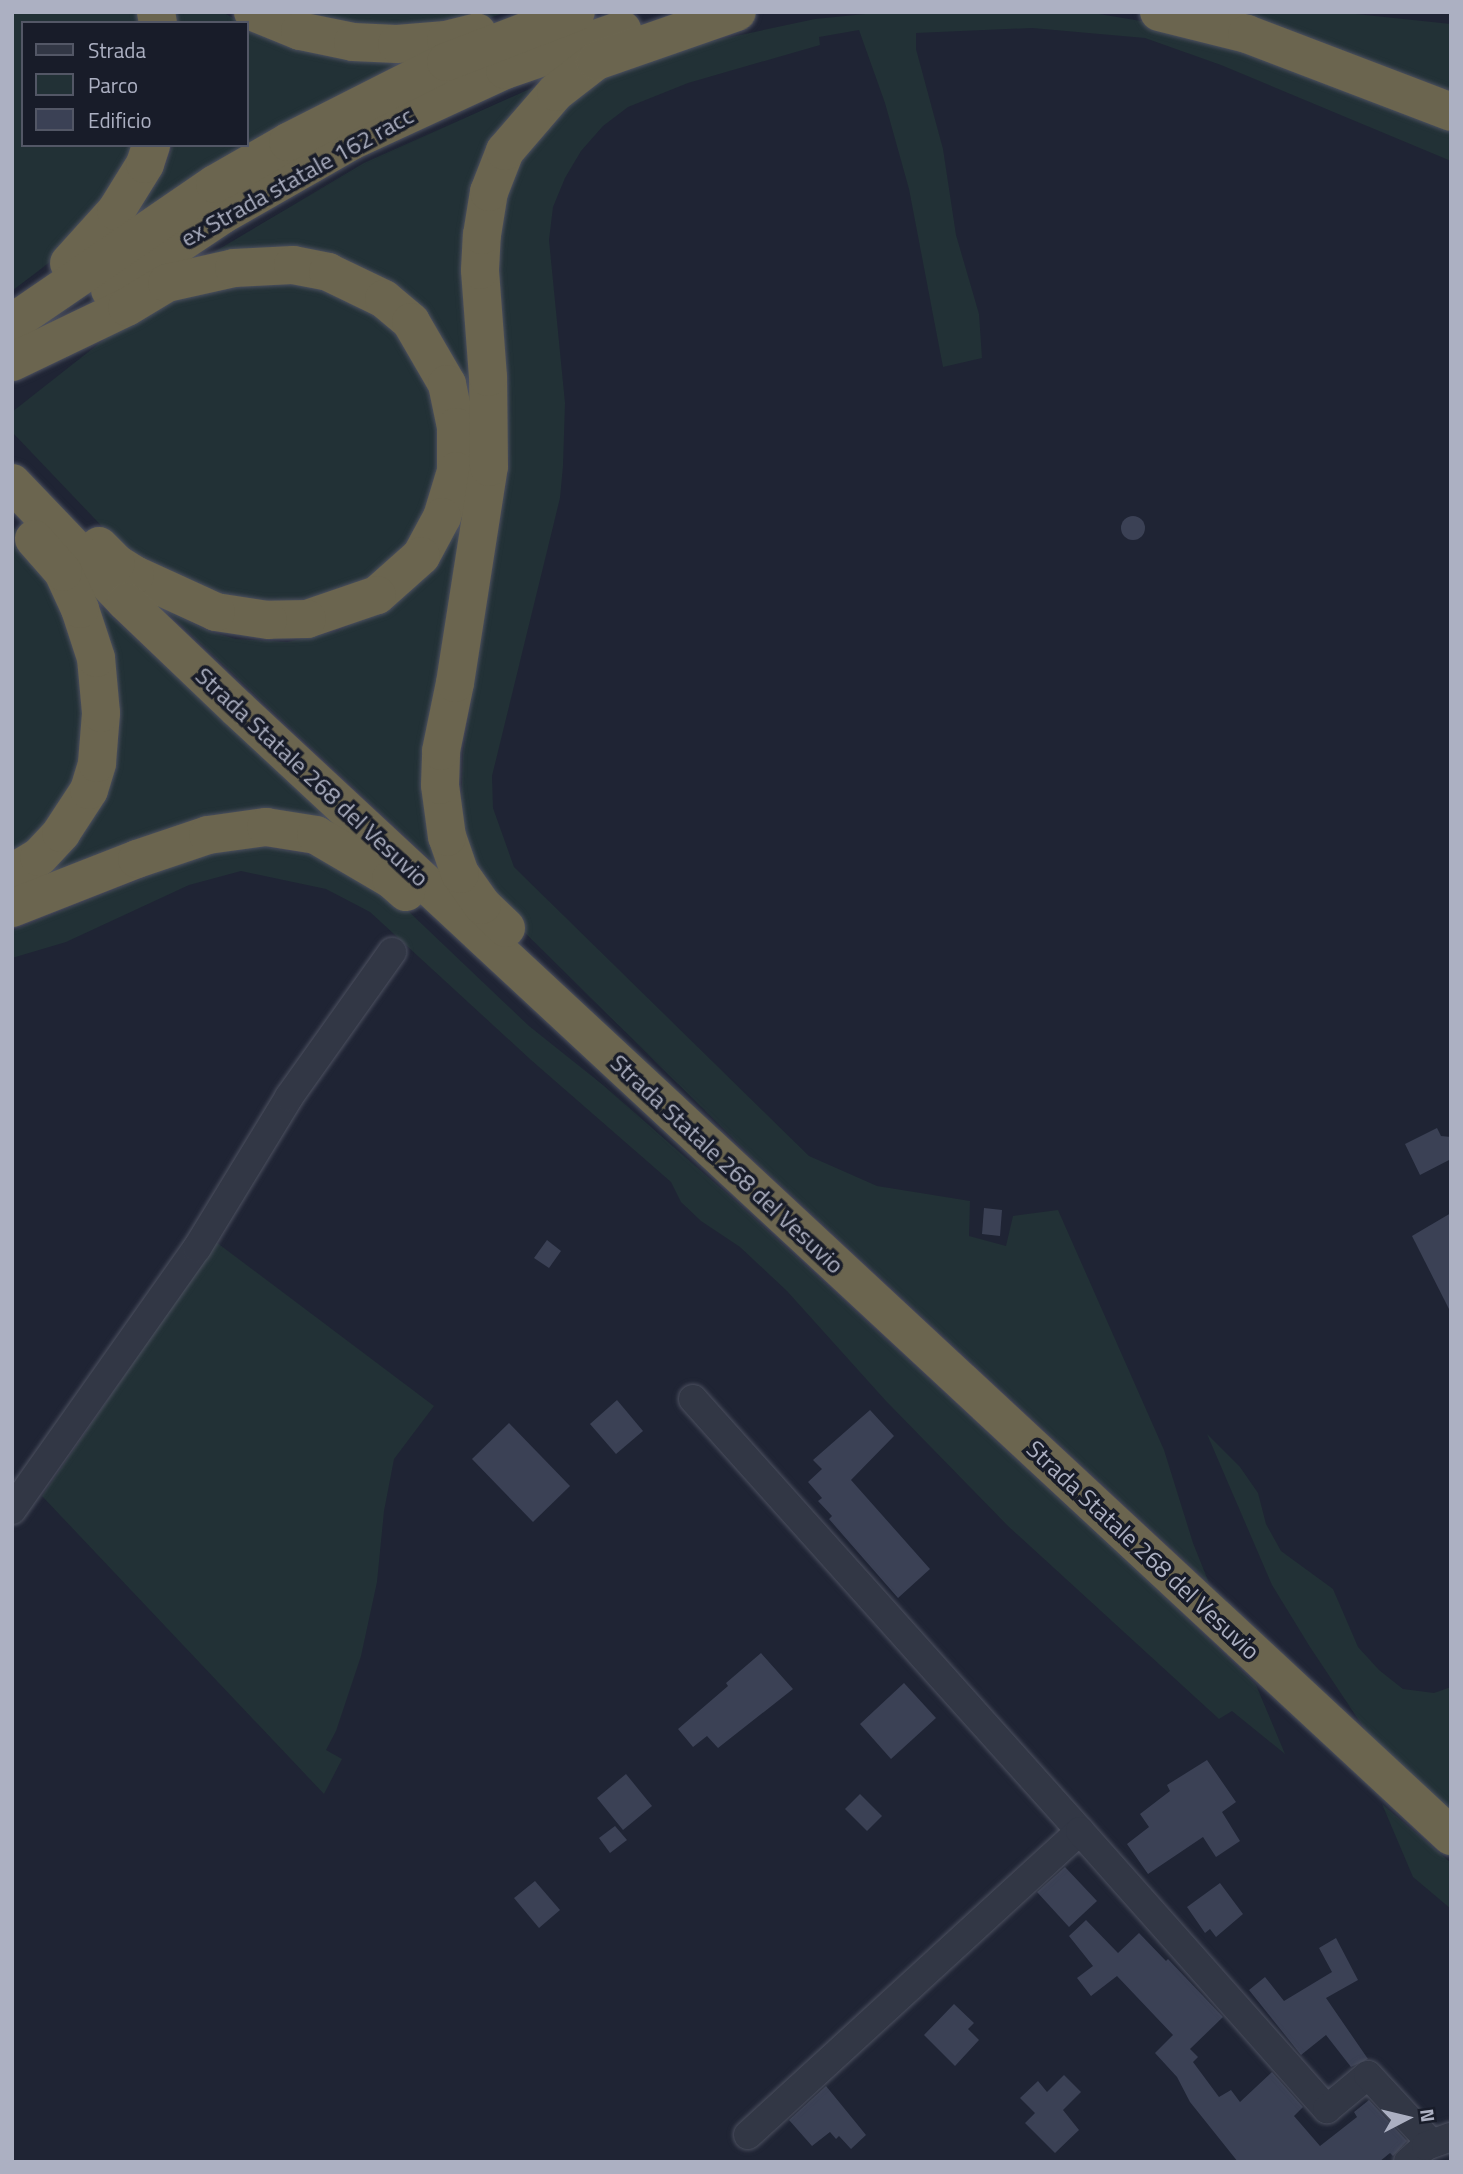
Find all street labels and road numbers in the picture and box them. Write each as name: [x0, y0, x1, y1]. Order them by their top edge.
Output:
street label: ex Strada statale 162 racc: [176, 101, 418, 253]
street label: Strada Statale 268 del Vesuvio: [190, 661, 434, 893]
street label: Strada Statale 268 del Vesuvio: [605, 1048, 849, 1280]
street label: Strada Statale 268 del Vesuvio: [1021, 1434, 1265, 1666]

